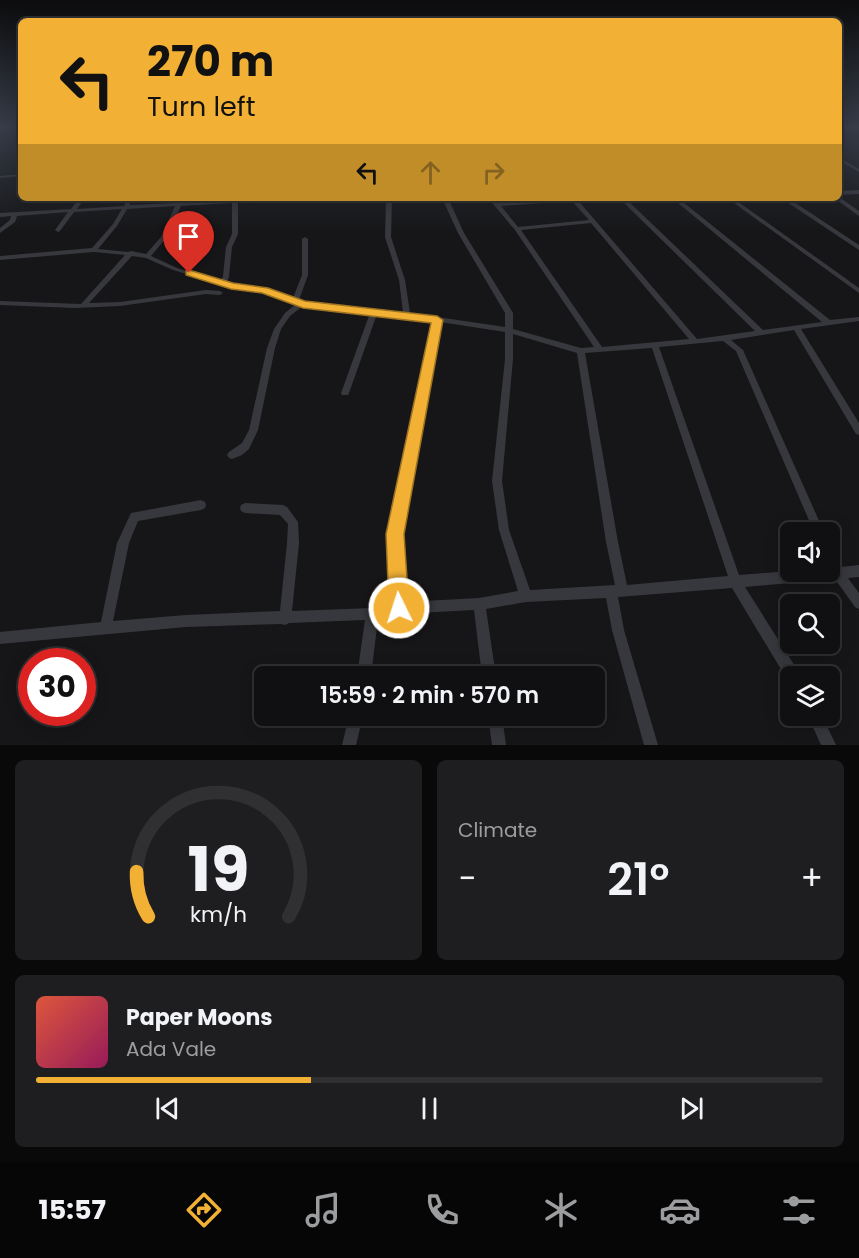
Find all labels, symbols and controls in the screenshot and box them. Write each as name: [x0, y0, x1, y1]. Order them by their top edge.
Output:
text: 270 m: [147, 32, 274, 91]
icon: left: [48, 42, 126, 120]
text: Turn left: [147, 88, 256, 125]
icon: left: [351, 156, 384, 189]
icon: ahead: [414, 156, 447, 189]
icon: right: [477, 156, 510, 189]
pin: [163, 211, 214, 273]
icon: arrive: [172, 220, 205, 253]
map controls: [780, 522, 840, 726]
button: sound: [780, 522, 840, 582]
position arrow: [367, 576, 431, 640]
button: search: [780, 594, 840, 654]
speed limit sign: 30: [18, 648, 96, 726]
button: layers: [780, 666, 840, 726]
text: 15:59 · 2 min · 570 m: [320, 680, 539, 711]
text: Climate: [458, 816, 537, 844]
text: 19: [188, 825, 249, 913]
text: 21°: [607, 848, 669, 911]
text: −: [458, 855, 476, 902]
text: +: [800, 855, 823, 902]
text: km/h: [190, 899, 247, 930]
text: Paper Moons: [126, 1002, 273, 1033]
text: Ada Vale: [126, 1035, 216, 1063]
icon: previous: [151, 1092, 184, 1125]
icon: pause: [413, 1092, 446, 1125]
icon: next: [675, 1092, 708, 1125]
icon: directions: [183, 1189, 225, 1231]
icon: music: [302, 1189, 344, 1231]
icon: phone: [421, 1189, 463, 1231]
icon: climate: [540, 1189, 582, 1231]
icon: car: [659, 1189, 701, 1231]
icon: filters: [778, 1189, 820, 1231]
text: 15:57: [39, 1191, 106, 1228]

